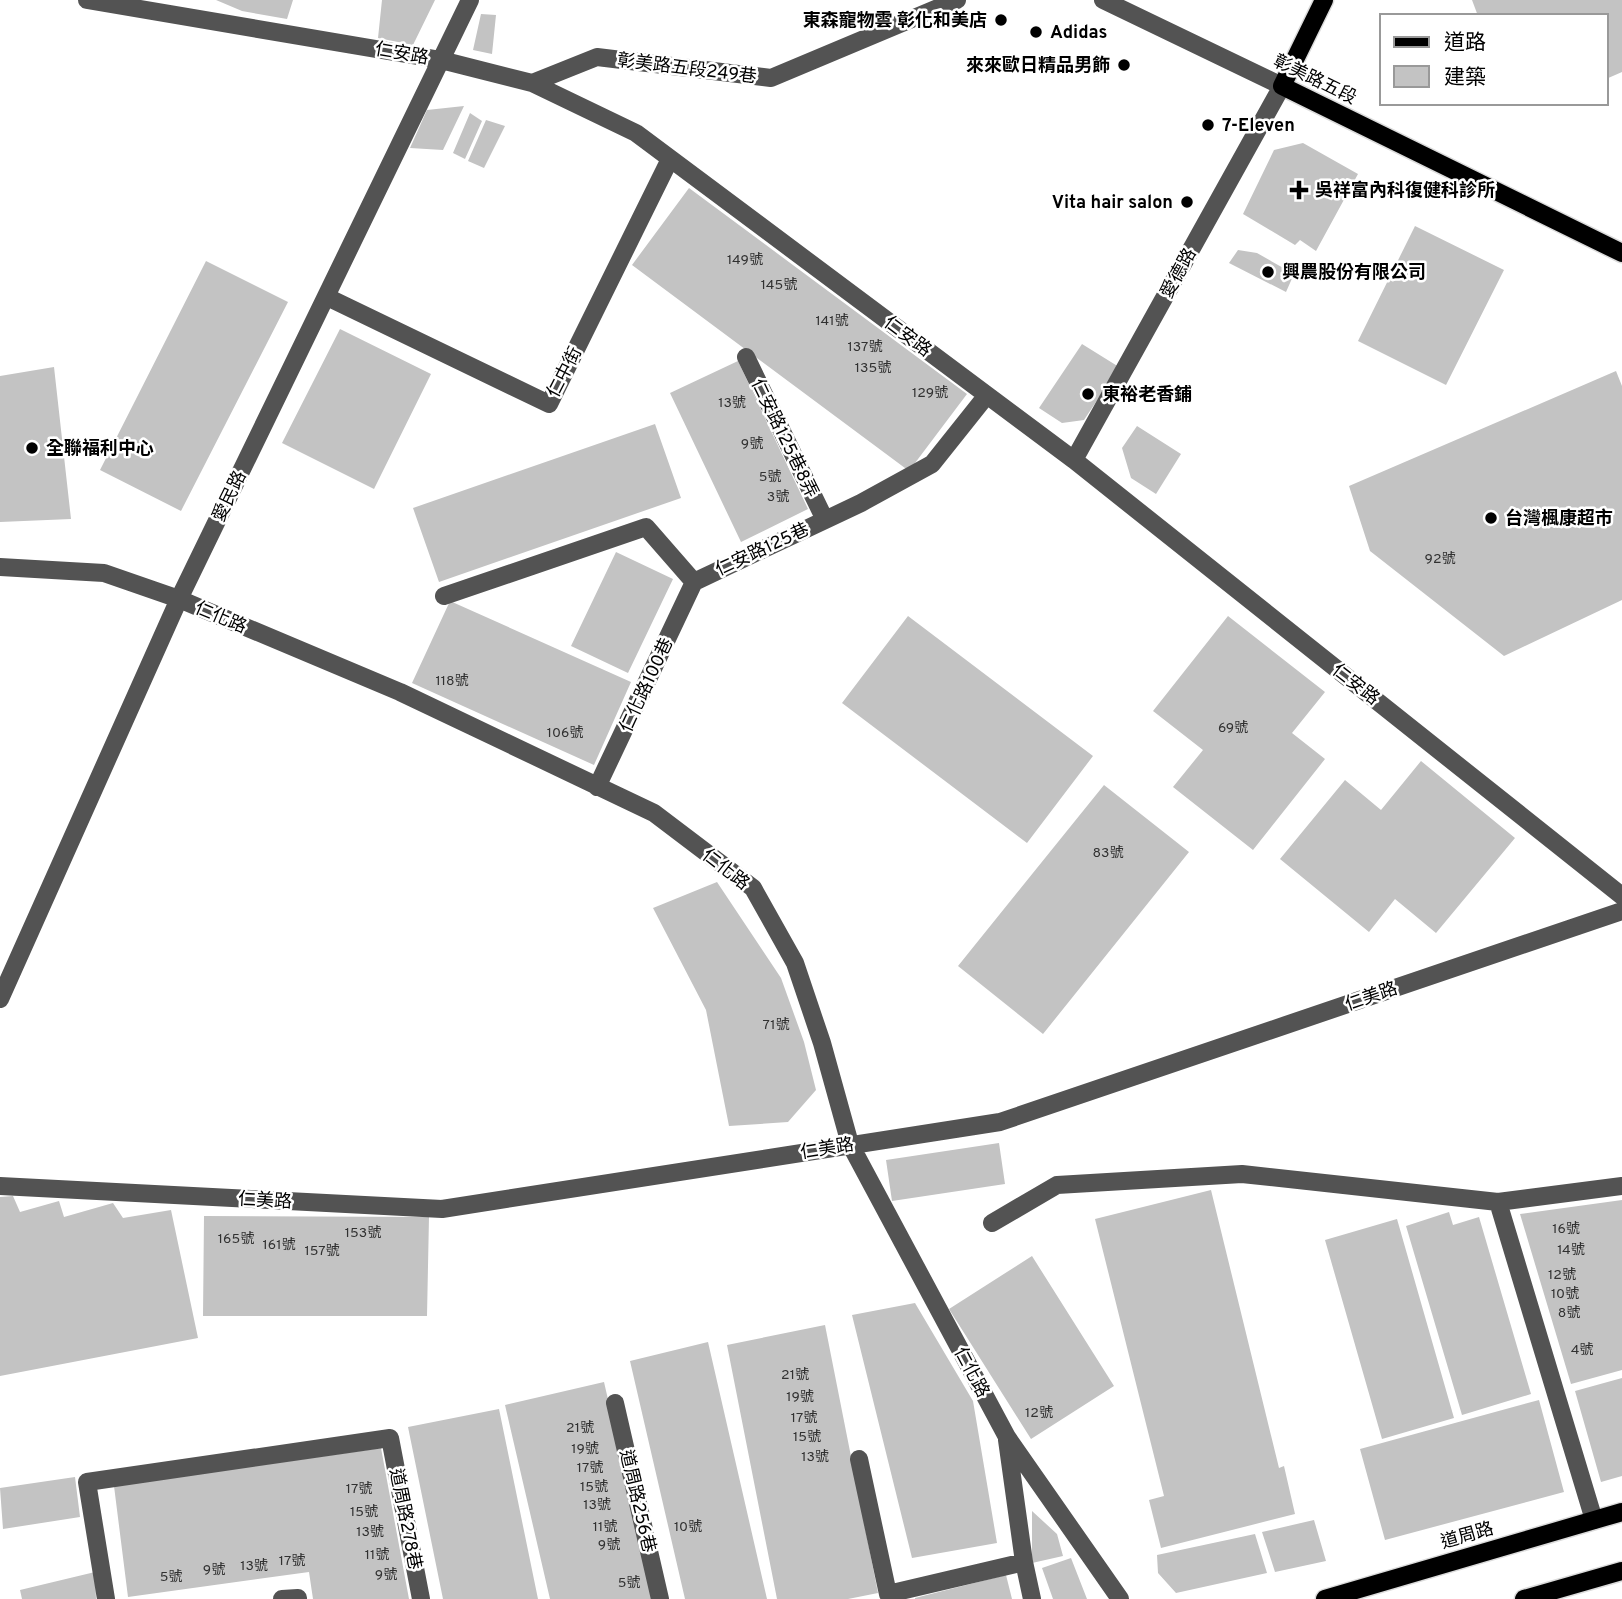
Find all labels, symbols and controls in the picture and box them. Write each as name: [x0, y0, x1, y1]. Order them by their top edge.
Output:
place label: 東森寵物雲 彰化和美店: [803, 10, 987, 33]
marker: 東森寵物雲 彰化和美店: [993, 12, 1009, 28]
legend: [1380, 14, 1608, 105]
place label: Adidas: [1050, 22, 1107, 45]
marker: Adidas: [1028, 24, 1044, 40]
text: 道路: [1444, 30, 1486, 57]
street label: 仁安路: [373, 38, 430, 70]
street label: 彰美路五段249巷: [616, 50, 758, 89]
street label: 彰美路五段: [1269, 50, 1360, 110]
place label: 來來歐日精品男飾: [966, 55, 1110, 78]
marker: 來來歐日精品男飾: [1116, 57, 1132, 73]
text: 建築: [1444, 65, 1486, 92]
place label: 7-Eleven: [1222, 115, 1295, 138]
marker: 7-Eleven: [1200, 117, 1216, 133]
marker: 吳祥富內科復健科診所: [1289, 180, 1309, 200]
place label: 吳祥富內科復健科診所: [1315, 180, 1495, 203]
place label: Vita hair salon: [1052, 192, 1173, 215]
marker: Vita hair salon: [1179, 194, 1195, 210]
street label: 愛德路: [1156, 245, 1202, 303]
house number: 149號: [727, 252, 763, 269]
place label: 興農股份有限公司: [1282, 262, 1426, 285]
marker: 興農股份有限公司: [1260, 264, 1276, 280]
house number: 145號: [761, 277, 797, 294]
street label: 仁安路: [879, 312, 936, 363]
house number: 141號: [816, 313, 848, 330]
house number: 137號: [848, 339, 882, 356]
street label: 仁中街: [543, 343, 588, 402]
house number: 135號: [855, 360, 891, 377]
street label: 仁安路125巷8弄: [745, 375, 822, 502]
place label: 東裕老香鋪: [1102, 384, 1192, 407]
house number: 129號: [912, 385, 948, 402]
marker: 東裕老香鋪: [1080, 386, 1096, 402]
house number: 13號: [718, 395, 746, 412]
house number: 9號: [741, 436, 763, 453]
place label: 全聯福利中心: [46, 438, 154, 461]
marker: 全聯福利中心: [24, 440, 40, 456]
street label: 愛民路: [208, 467, 253, 526]
house number: 5號: [759, 469, 781, 486]
house number: 3號: [767, 489, 789, 506]
place label: 台灣楓康超市: [1505, 508, 1613, 531]
marker: 台灣楓康超市: [1483, 510, 1499, 526]
street label: 仁安路125巷: [712, 519, 813, 582]
house number: 92號: [1425, 551, 1455, 568]
street label: 仁化路: [191, 597, 250, 640]
street label: 仁化路100巷: [615, 635, 679, 737]
street label: 仁安路: [1327, 659, 1383, 711]
house number: 118號: [436, 673, 469, 690]
house number: 69號: [1218, 720, 1248, 737]
house number: 106號: [547, 725, 583, 742]
street label: 仁化路: [697, 844, 753, 896]
house number: 83號: [1093, 845, 1123, 862]
street label: 仁美路: [1342, 978, 1401, 1017]
house number: 71號: [763, 1017, 789, 1034]
street label: 仁美路: [799, 1134, 856, 1165]
street label: 仁美路: [237, 1189, 292, 1214]
house number: 16號: [1552, 1221, 1580, 1238]
house number: 153號: [345, 1225, 381, 1242]
house number: 165號: [218, 1231, 254, 1248]
house number: 161號: [263, 1237, 295, 1254]
house number: 14號: [1557, 1242, 1585, 1259]
house number: 157號: [304, 1243, 340, 1260]
house number: 12號: [1548, 1267, 1576, 1284]
house number: 10號: [1551, 1286, 1579, 1303]
house number: 8號: [1558, 1305, 1580, 1322]
house number: 4號: [1571, 1342, 1593, 1359]
street label: 仁化路: [948, 1343, 994, 1402]
house number: 21號: [781, 1367, 809, 1384]
house number: 19號: [786, 1389, 814, 1406]
house number: 12號: [1025, 1405, 1053, 1422]
house number: 17號: [791, 1410, 817, 1427]
house number: 21號: [566, 1420, 594, 1437]
house number: 15號: [793, 1429, 821, 1446]
house number: 19號: [571, 1441, 599, 1458]
street label: 道周路256巷: [614, 1448, 660, 1555]
house number: 13號: [801, 1449, 829, 1466]
house number: 17號: [577, 1460, 603, 1477]
street label: 道周路278巷: [383, 1467, 426, 1572]
house number: 15號: [580, 1479, 608, 1496]
house number: 17號: [346, 1481, 372, 1498]
house number: 13號: [583, 1497, 611, 1514]
house number: 15號: [350, 1504, 378, 1521]
street label: 道周路: [1438, 1518, 1497, 1555]
house number: 11號: [593, 1519, 617, 1536]
house number: 10號: [674, 1519, 702, 1536]
house number: 13號: [356, 1524, 384, 1541]
house number: 9號: [598, 1537, 620, 1554]
house number: 11號: [365, 1547, 389, 1564]
house number: 17號: [279, 1553, 305, 1570]
house number: 13號: [240, 1558, 268, 1575]
house number: 9號: [203, 1562, 225, 1579]
house number: 9號: [375, 1567, 397, 1584]
house number: 5號: [160, 1569, 182, 1586]
house number: 5號: [618, 1575, 640, 1592]

